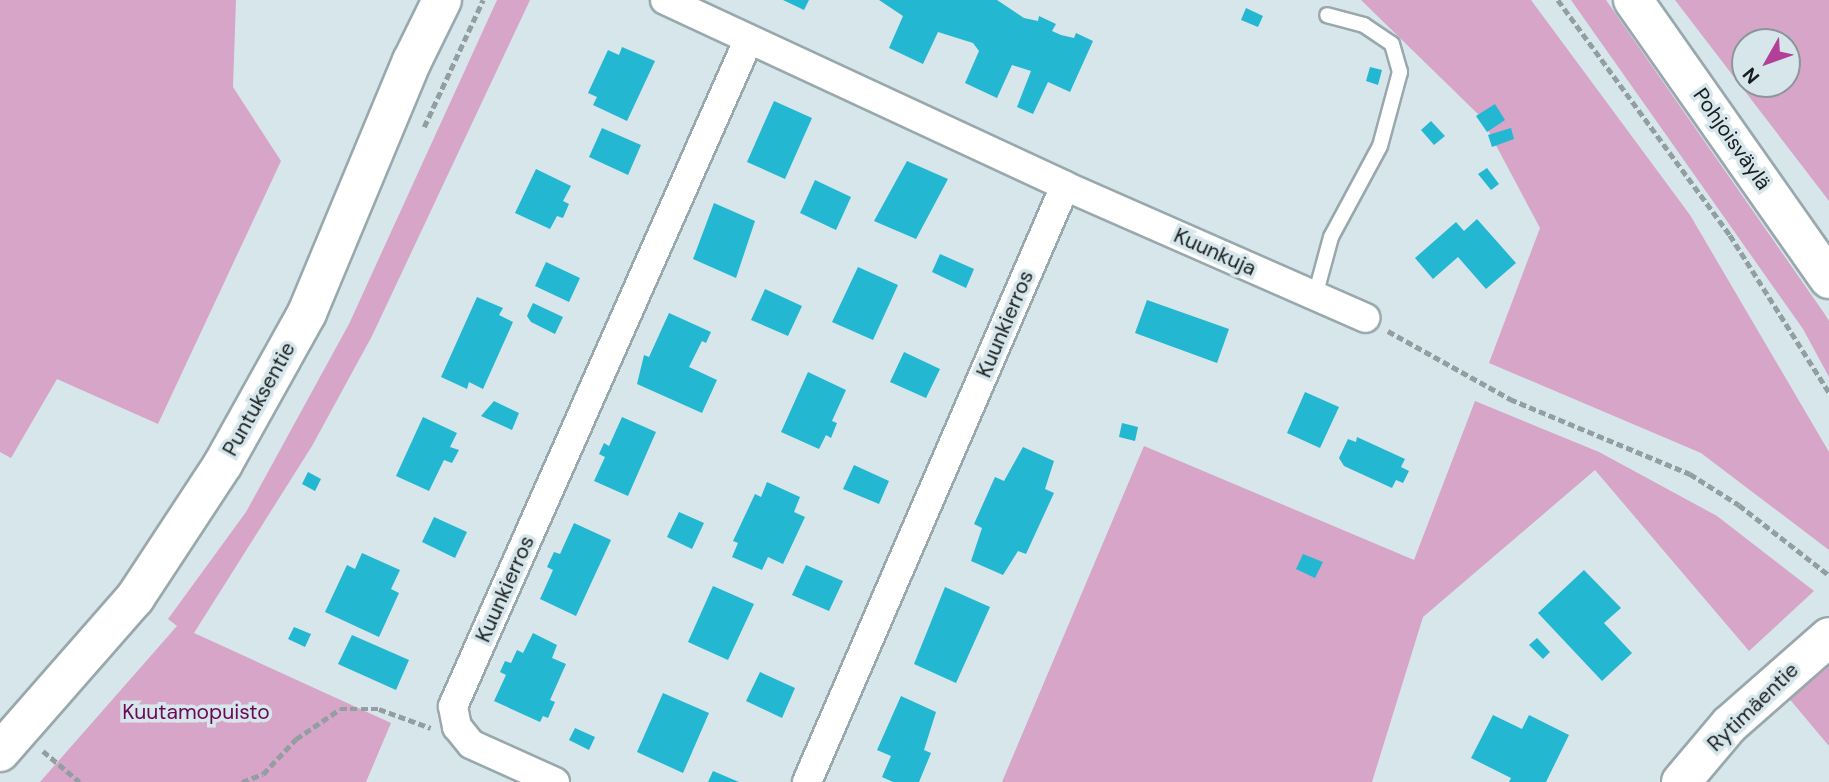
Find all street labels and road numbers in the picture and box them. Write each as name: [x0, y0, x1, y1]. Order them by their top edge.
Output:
street label: Pohjoisväylä: [1688, 83, 1776, 195]
street label: Kuunkuja: [1170, 223, 1260, 281]
street label: Kuunkierros: [971, 267, 1039, 381]
street label: Puntuksentie: [217, 338, 301, 460]
street label: Kuunkierros: [470, 532, 540, 646]
street label: Rytimäentie: [1702, 657, 1804, 757]

